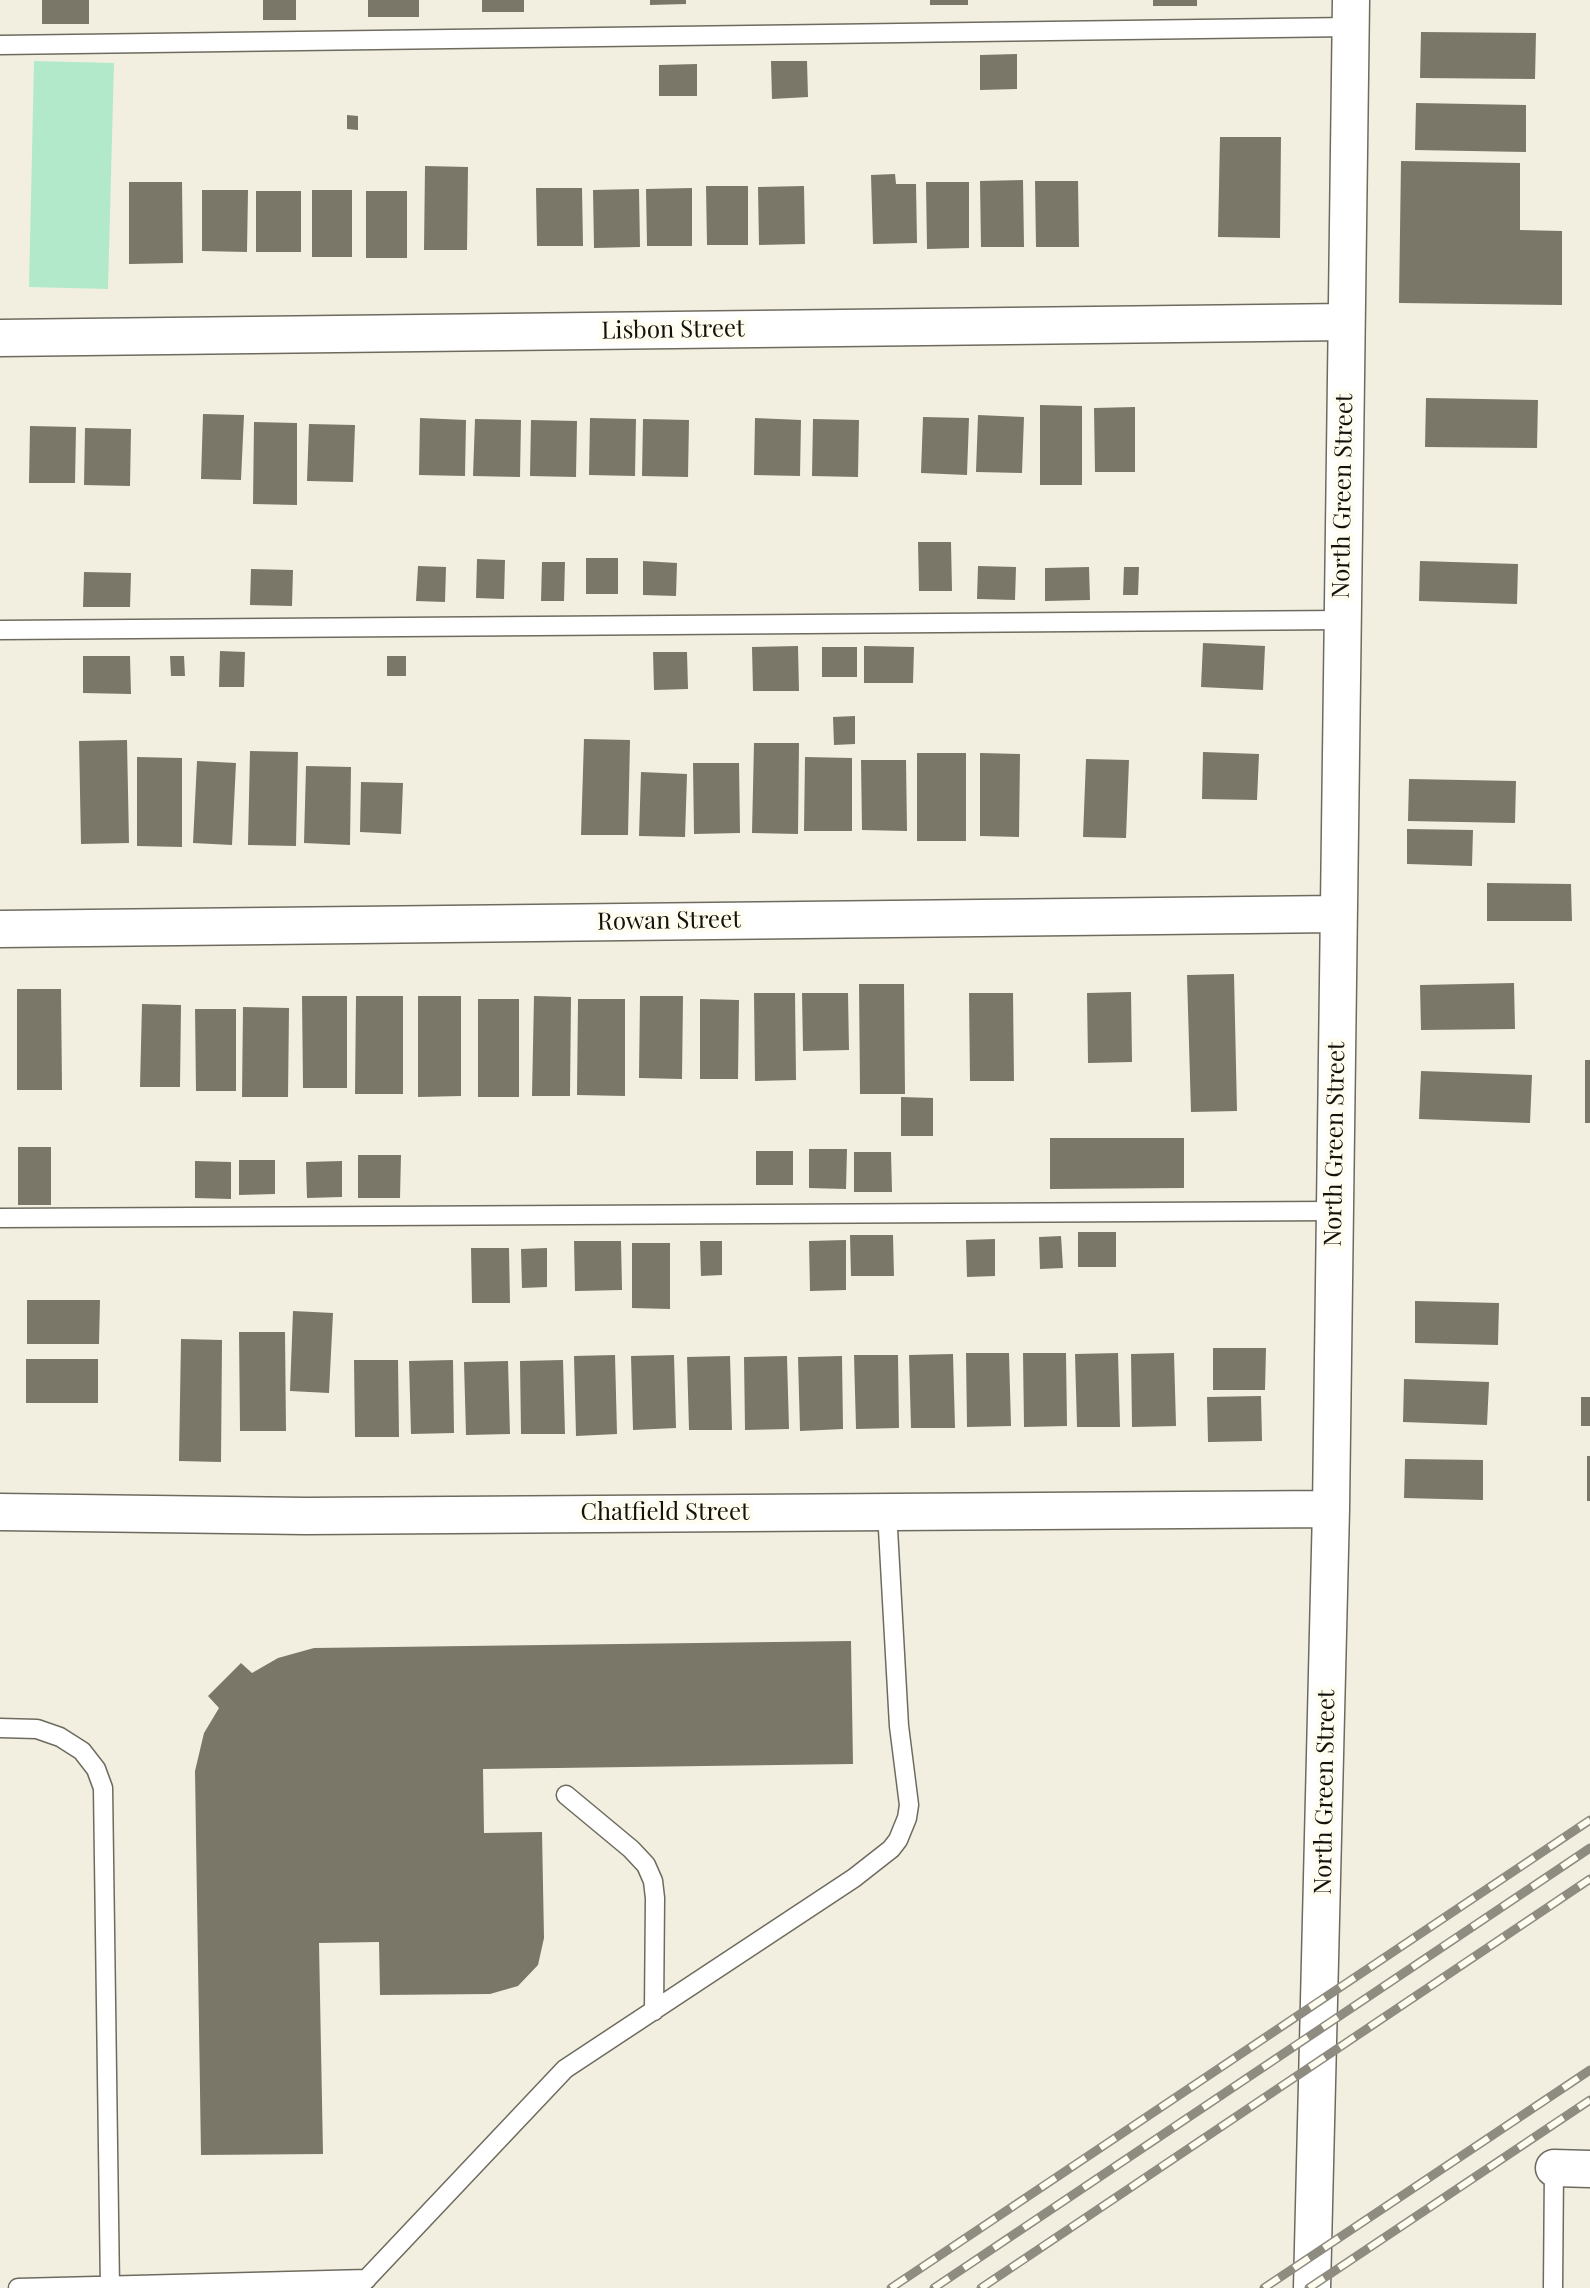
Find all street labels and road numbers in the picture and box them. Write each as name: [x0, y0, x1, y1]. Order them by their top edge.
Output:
street label: Lisbon Street: [601, 314, 745, 346]
street label: North Green Street: [1327, 393, 1359, 599]
street label: Rowan Street: [597, 905, 741, 937]
street label: North Green Street: [1319, 1041, 1351, 1247]
street label: Chatfield Street: [580, 1499, 750, 1527]
street label: North Green Street: [1309, 1689, 1341, 1895]

